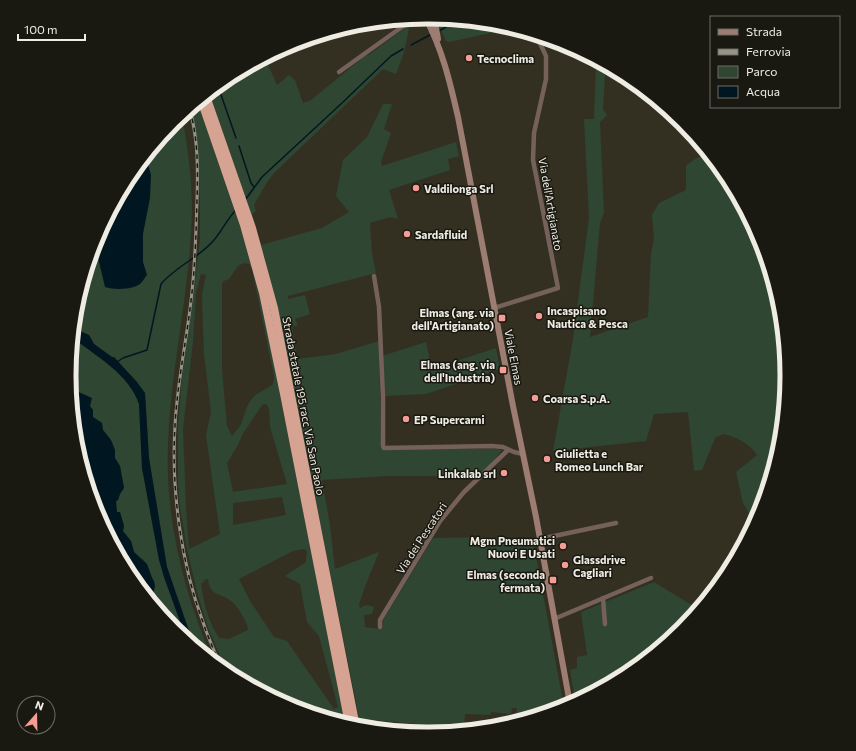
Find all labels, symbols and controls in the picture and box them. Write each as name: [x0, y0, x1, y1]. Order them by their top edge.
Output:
scale bar: [18, 16, 85, 42]
legend: [710, 16, 840, 108]
text: 100 m: [24, 22, 58, 36]
text: Strada: [746, 24, 782, 38]
text: Ferrovia: [746, 44, 791, 58]
place label: Tecnoclima: [477, 52, 534, 65]
marker: Tecnoclima: [464, 53, 474, 63]
text: Parco: [746, 64, 778, 78]
text: Acqua: [746, 84, 780, 98]
street label: Via dell'Artigianato: [536, 156, 566, 252]
place label: Valdilonga Srl: [424, 182, 493, 195]
marker: Valdilonga Srl: [411, 183, 421, 193]
place label: Sardafluid: [415, 228, 467, 241]
marker: Sardafluid: [402, 229, 412, 239]
place label: Incaspisano Nautica & Pesca: [547, 304, 628, 330]
place label: Elmas (ang. via dell'Artigianato): [412, 306, 494, 332]
marker: Incaspisano Nautica & Pesca: [534, 311, 544, 321]
marker: Elmas (ang. via dell'Artigianato): [497, 313, 507, 323]
street label: Strada statale 195 racc Via San Paolo: [280, 316, 328, 497]
street label: Viale Elmas: [502, 328, 526, 386]
place label: Elmas (ang. via dell'Industria): [420, 358, 495, 384]
marker: Elmas (ang. via dell'Industria): [498, 365, 508, 375]
place label: Coarsa S.p.A.: [543, 392, 610, 405]
marker: Coarsa S.p.A.: [530, 393, 540, 403]
place label: EP Supercarni: [414, 413, 484, 426]
marker: EP Supercarni: [401, 414, 411, 424]
place label: Giulietta e Romeo Lunch Bar: [555, 447, 644, 473]
marker: Giulietta e Romeo Lunch Bar: [542, 454, 552, 464]
place label: Linkalab srl: [438, 467, 496, 480]
marker: Linkalab srl: [499, 468, 509, 478]
street label: Via dei Pescatori: [393, 500, 449, 576]
place label: Mgm Pneumatici Nuovi E Usati: [470, 534, 555, 560]
marker: Mgm Pneumatici Nuovi E Usati: [558, 541, 568, 551]
place label: Glassdrive Cagliari: [573, 553, 626, 579]
marker: Glassdrive Cagliari: [560, 560, 570, 570]
place label: Elmas (seconda fermata): [467, 568, 545, 594]
marker: Elmas (seconda fermata): [548, 575, 558, 585]
north arrow: [16, 695, 56, 735]
text: N: [33, 698, 46, 713]

